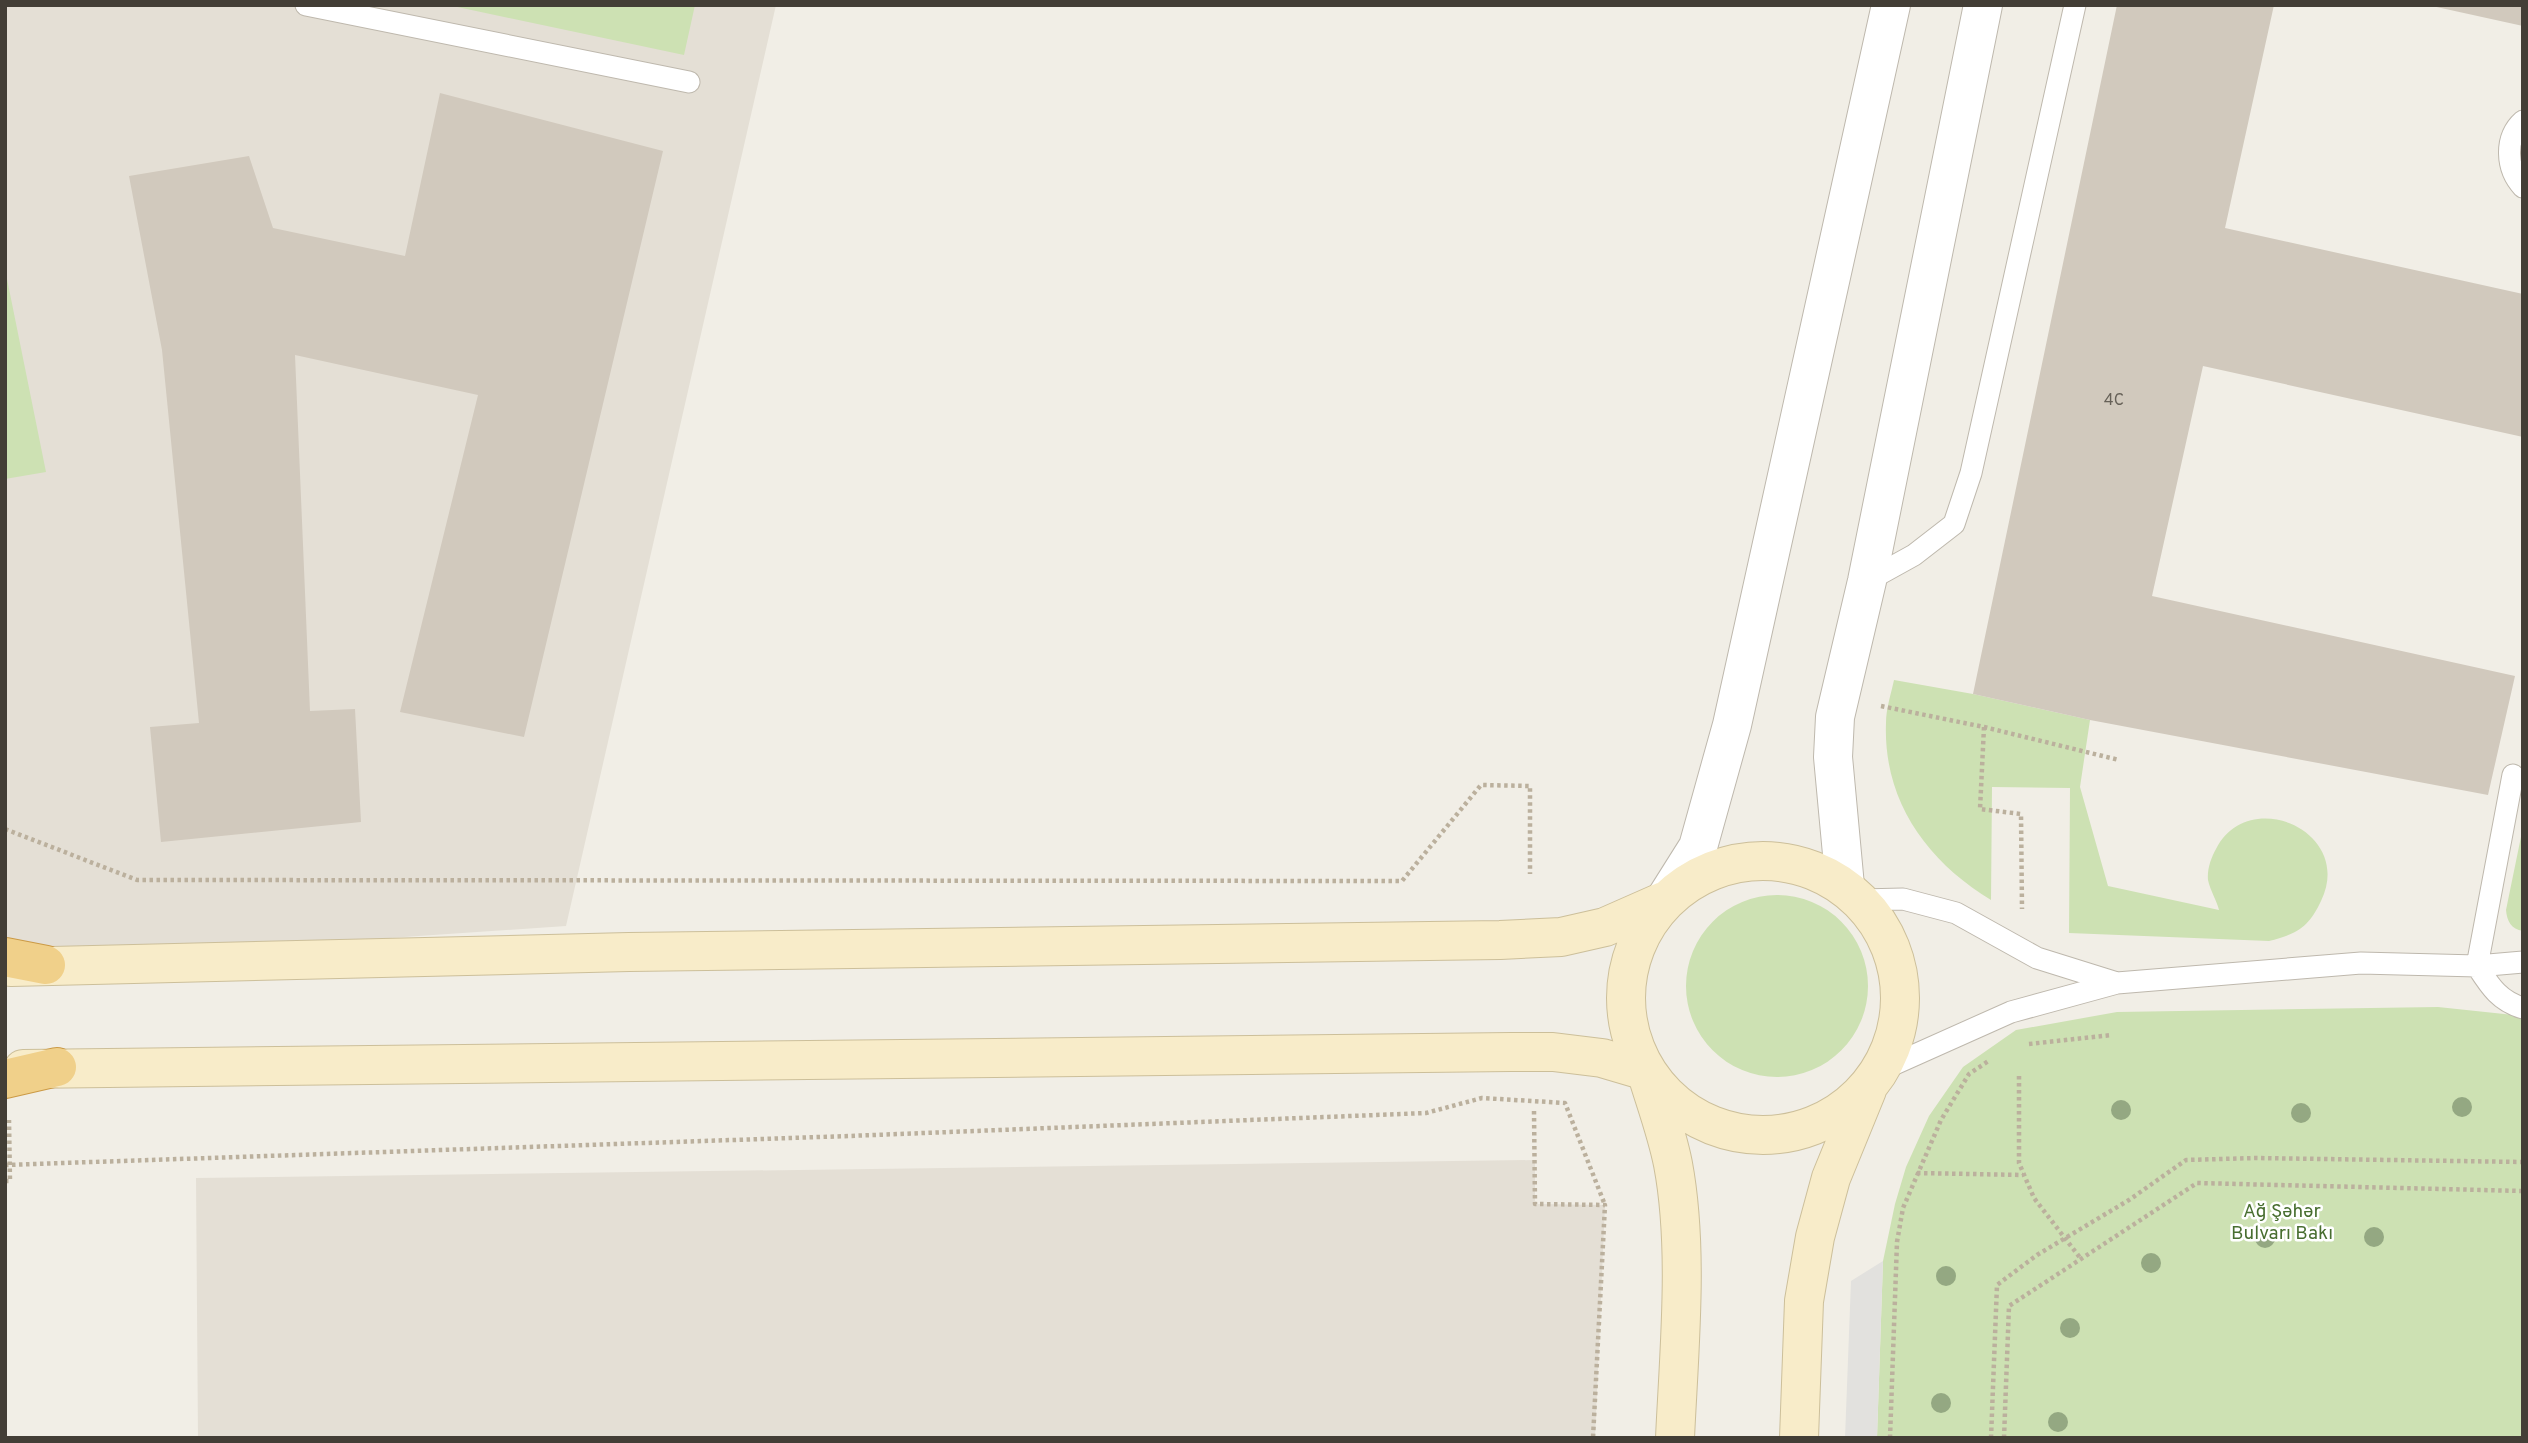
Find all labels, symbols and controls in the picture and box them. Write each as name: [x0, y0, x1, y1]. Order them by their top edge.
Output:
house number: 4C: [2104, 391, 2124, 411]
park label: Ağ Şəhər Bulvarı Bakı: [2231, 1200, 2333, 1246]

